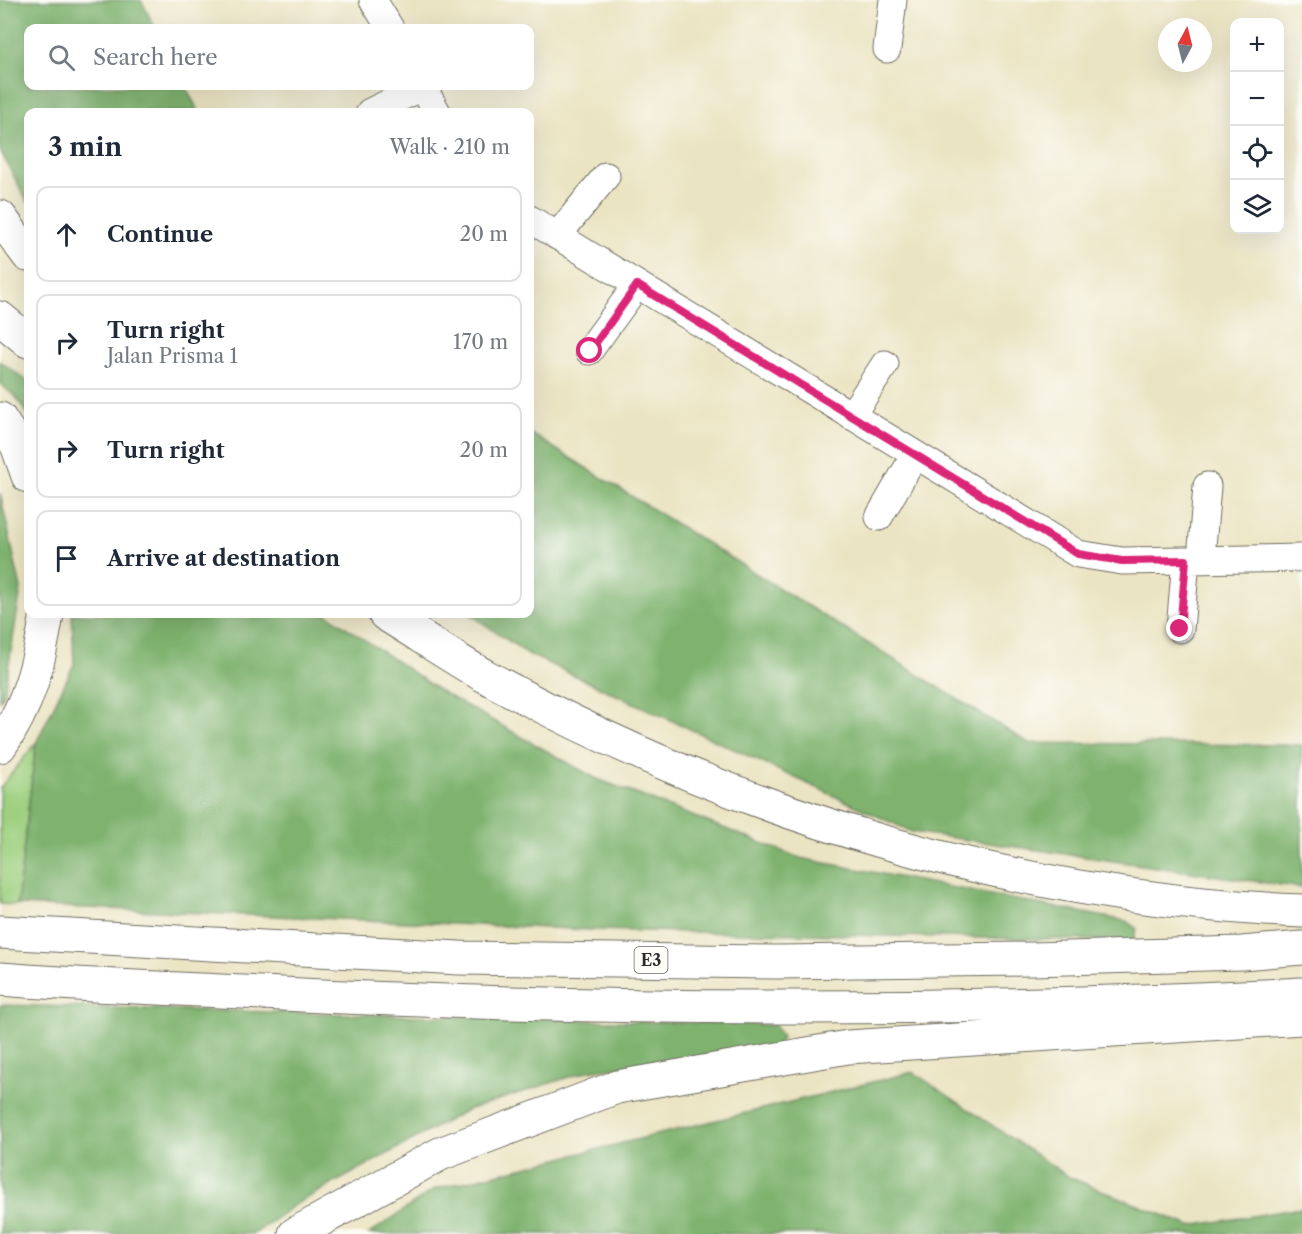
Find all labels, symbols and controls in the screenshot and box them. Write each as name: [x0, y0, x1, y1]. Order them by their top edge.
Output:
north arrow: [1158, 18, 1212, 72]
map controls: [1230, 18, 1284, 234]
button: +: [1230, 18, 1284, 72]
search box: [24, 24, 534, 90]
icon: search: [45, 41, 78, 74]
text: Search here: [93, 44, 218, 71]
button: −: [1230, 72, 1284, 126]
button: locate: [1230, 126, 1284, 180]
text: 3 min: [48, 131, 122, 163]
text: Walk · 210 m: [389, 135, 510, 159]
button: layers: [1230, 180, 1284, 234]
icon: ahead: [50, 218, 83, 251]
text: Continue: [107, 221, 213, 248]
text: 20 m: [460, 222, 508, 246]
text: Turn right: [107, 317, 225, 344]
icon: right: [50, 326, 83, 359]
text: 170 m: [453, 330, 508, 354]
route start: [576, 337, 602, 363]
text: Jalan Prisma 1: [107, 344, 238, 368]
icon: right: [50, 434, 83, 467]
text: Turn right: [107, 437, 225, 464]
text: 20 m: [460, 438, 508, 462]
icon: arrive: [50, 542, 83, 575]
text: Arrive at destination: [107, 545, 340, 572]
route end: [1166, 615, 1192, 641]
road number: E3: [634, 947, 668, 973]

